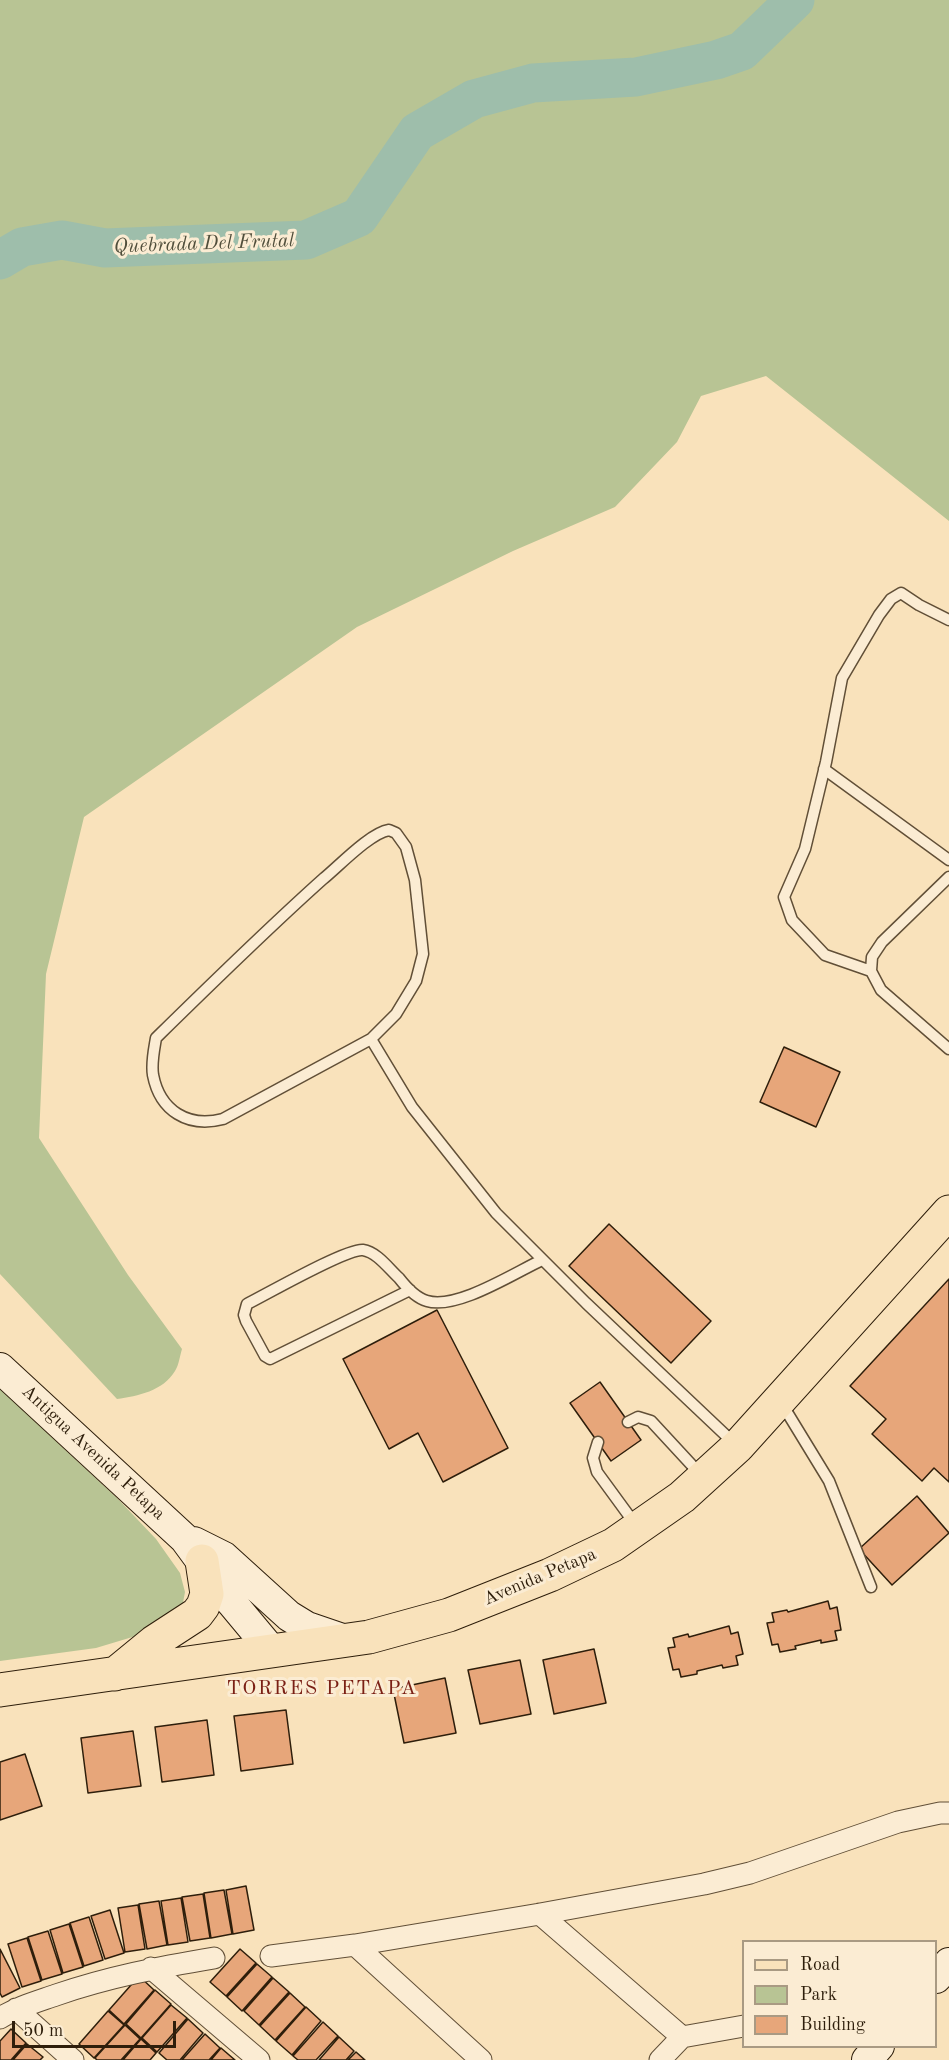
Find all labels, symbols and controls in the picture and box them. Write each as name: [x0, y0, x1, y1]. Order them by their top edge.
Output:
water label: Quebrada Del Frutal: [113, 229, 295, 259]
street label: Antigua Avenida Petapa: [17, 1381, 169, 1525]
street label: Avenida Petapa: [480, 1544, 600, 1610]
district label: TORRES PETAPA: [226, 1677, 418, 1701]
legend: [742, 1940, 937, 2048]
text: Road: [800, 1956, 840, 1974]
text: Park: [800, 1986, 837, 2004]
scale bar: [15, 2009, 178, 2047]
text: Building: [800, 2016, 865, 2034]
text: 50 m: [23, 2022, 63, 2040]

